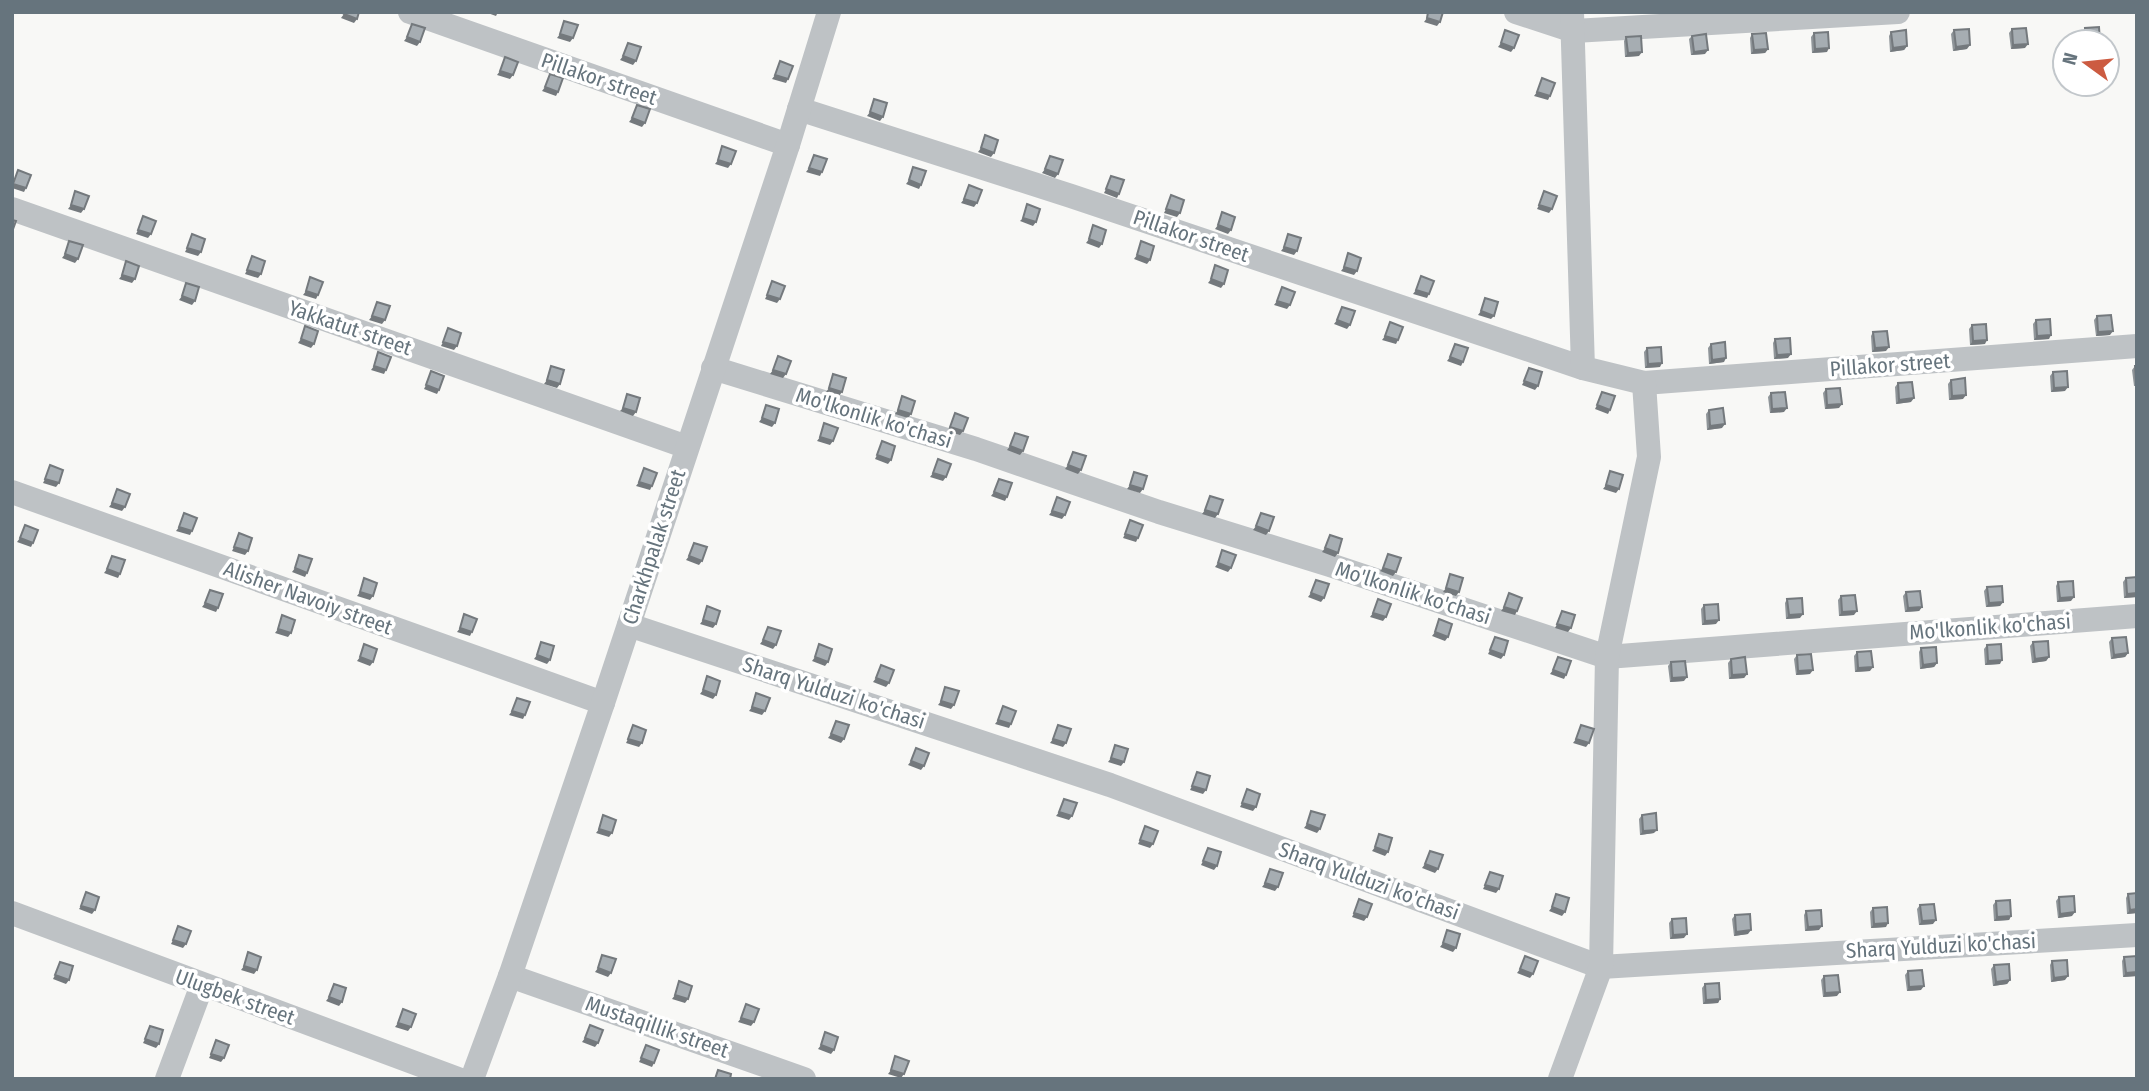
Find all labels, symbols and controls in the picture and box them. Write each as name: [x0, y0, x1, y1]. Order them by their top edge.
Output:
north arrow: [2051, 28, 2121, 98]
street label: Pillakor street: [538, 47, 660, 111]
text: N: [2057, 50, 2083, 67]
street label: Pillakor street: [1130, 204, 1252, 268]
street label: Yakkatut street: [285, 295, 415, 361]
street label: Pillakor street: [1829, 348, 1951, 382]
street label: Mo'lkonlik ko'chasi: [793, 382, 955, 454]
street label: Charkhpalak street: [617, 466, 691, 628]
street label: Alisher Navoiy street: [220, 555, 396, 641]
street label: Mo'lkonlik ko'chasi: [1332, 556, 1494, 630]
street label: Mo'lkonlik ko'chasi: [1908, 608, 2072, 646]
street label: Sharq Yulduzi ko'chasi: [740, 651, 928, 735]
street label: Sharq Yulduzi ko'chasi: [1275, 836, 1463, 926]
street label: Sharq Yulduzi ko'chasi: [1845, 928, 2037, 964]
street label: Ulugbek street: [172, 963, 298, 1031]
street label: Mustaqillik street: [582, 990, 732, 1064]

